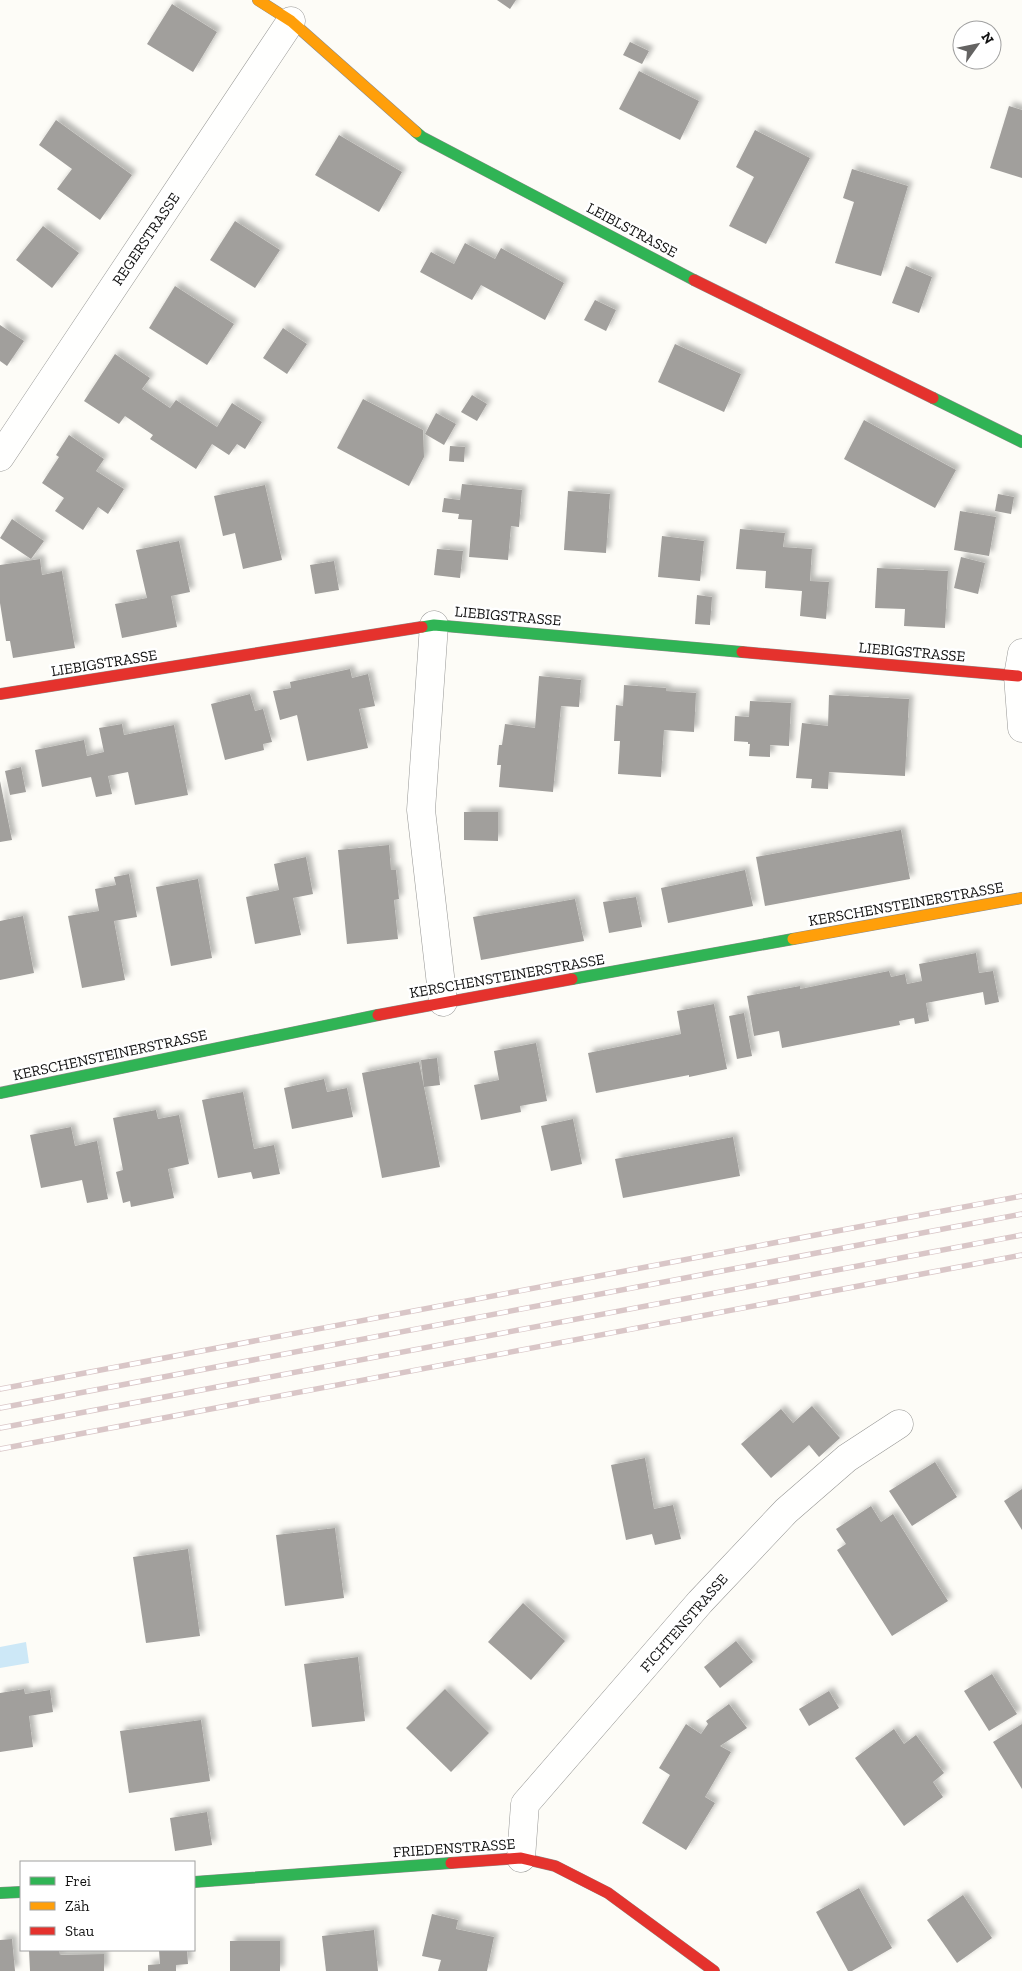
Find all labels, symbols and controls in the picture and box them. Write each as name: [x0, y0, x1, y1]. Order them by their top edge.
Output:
north arrow: [952, 20, 1002, 70]
text: N: [977, 29, 998, 48]
street label: REGERSTRASSE: [108, 189, 184, 289]
street label: LEIBLSTRASSE: [584, 199, 681, 262]
street label: LIEBIGSTRASSE: [454, 602, 562, 630]
street label: LIEBIGSTRASSE: [858, 638, 966, 666]
street label: LIEBIGSTRASSE: [50, 646, 158, 680]
street label: KERSCHENSTEINERSTRASSE: [807, 878, 1005, 930]
street label: KERSCHENSTEINERSTRASSE: [408, 950, 606, 1002]
street label: KERSCHENSTEINERSTRASSE: [11, 1026, 209, 1084]
street label: FICHTENSTRASSE: [636, 1570, 732, 1676]
street label: FRIEDENSTRASSE: [392, 1835, 516, 1861]
legend: [20, 1861, 195, 1951]
text: Frei: [65, 1872, 91, 1890]
text: Zäh: [65, 1897, 90, 1915]
text: Stau: [65, 1922, 95, 1940]

